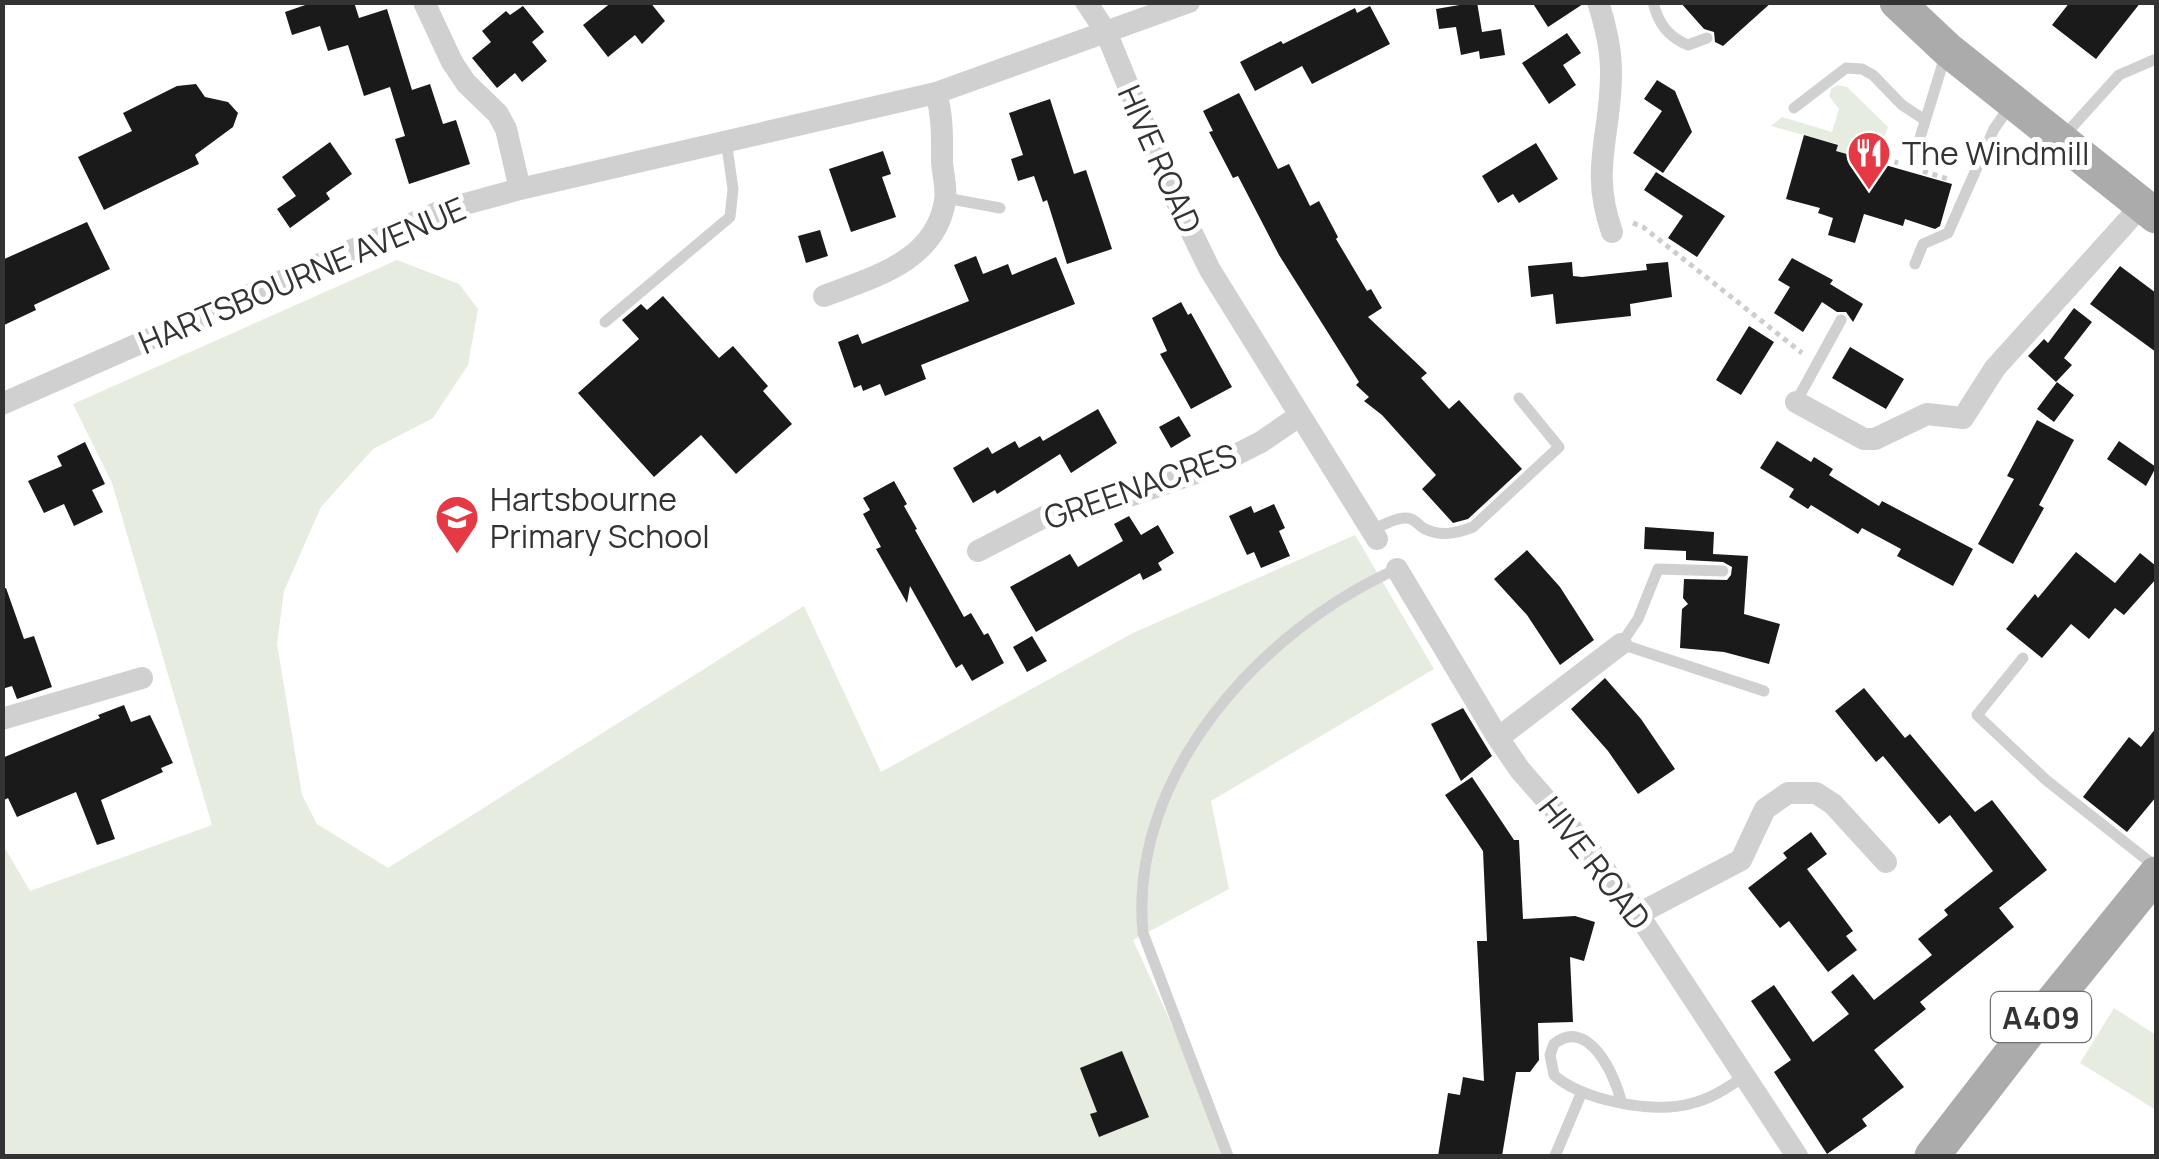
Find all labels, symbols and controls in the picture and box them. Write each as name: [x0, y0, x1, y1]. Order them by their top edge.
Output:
street label: HIVE ROAD: [1108, 78, 1212, 240]
restaurant icon: The Windmill: [1846, 130, 1892, 191]
place label: The Windmill: [1902, 131, 2089, 175]
street label: HARTSBOURNE AVENUE: [132, 186, 472, 364]
street label: GREENACRES: [1038, 432, 1242, 540]
place label: Hartsbourne Primary School: [490, 477, 710, 558]
school or university icon: Hartsbourne Primary School: [434, 494, 480, 555]
street label: HIVE ROAD: [1529, 787, 1661, 939]
road number: A409: [1991, 992, 2091, 1042]

